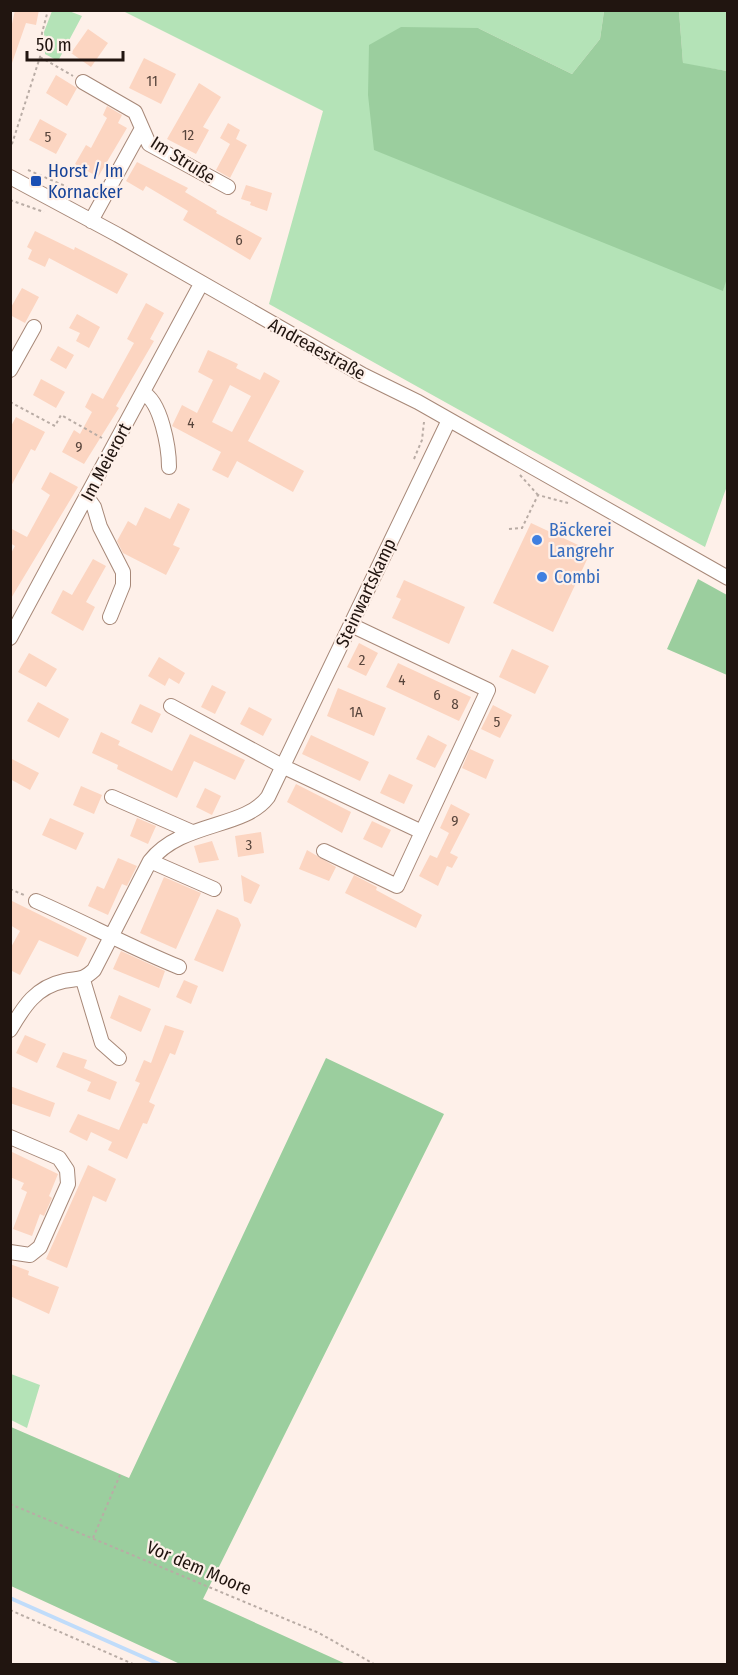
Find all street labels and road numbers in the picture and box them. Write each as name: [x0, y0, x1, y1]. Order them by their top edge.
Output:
street label: Im Struße: [147, 132, 219, 188]
street label: Andreaestraße: [265, 313, 369, 385]
street label: Im Meierort: [76, 419, 136, 505]
street label: Steinwartskamp: [331, 535, 401, 651]
street label: Vor dem Moore: [143, 1536, 255, 1600]

